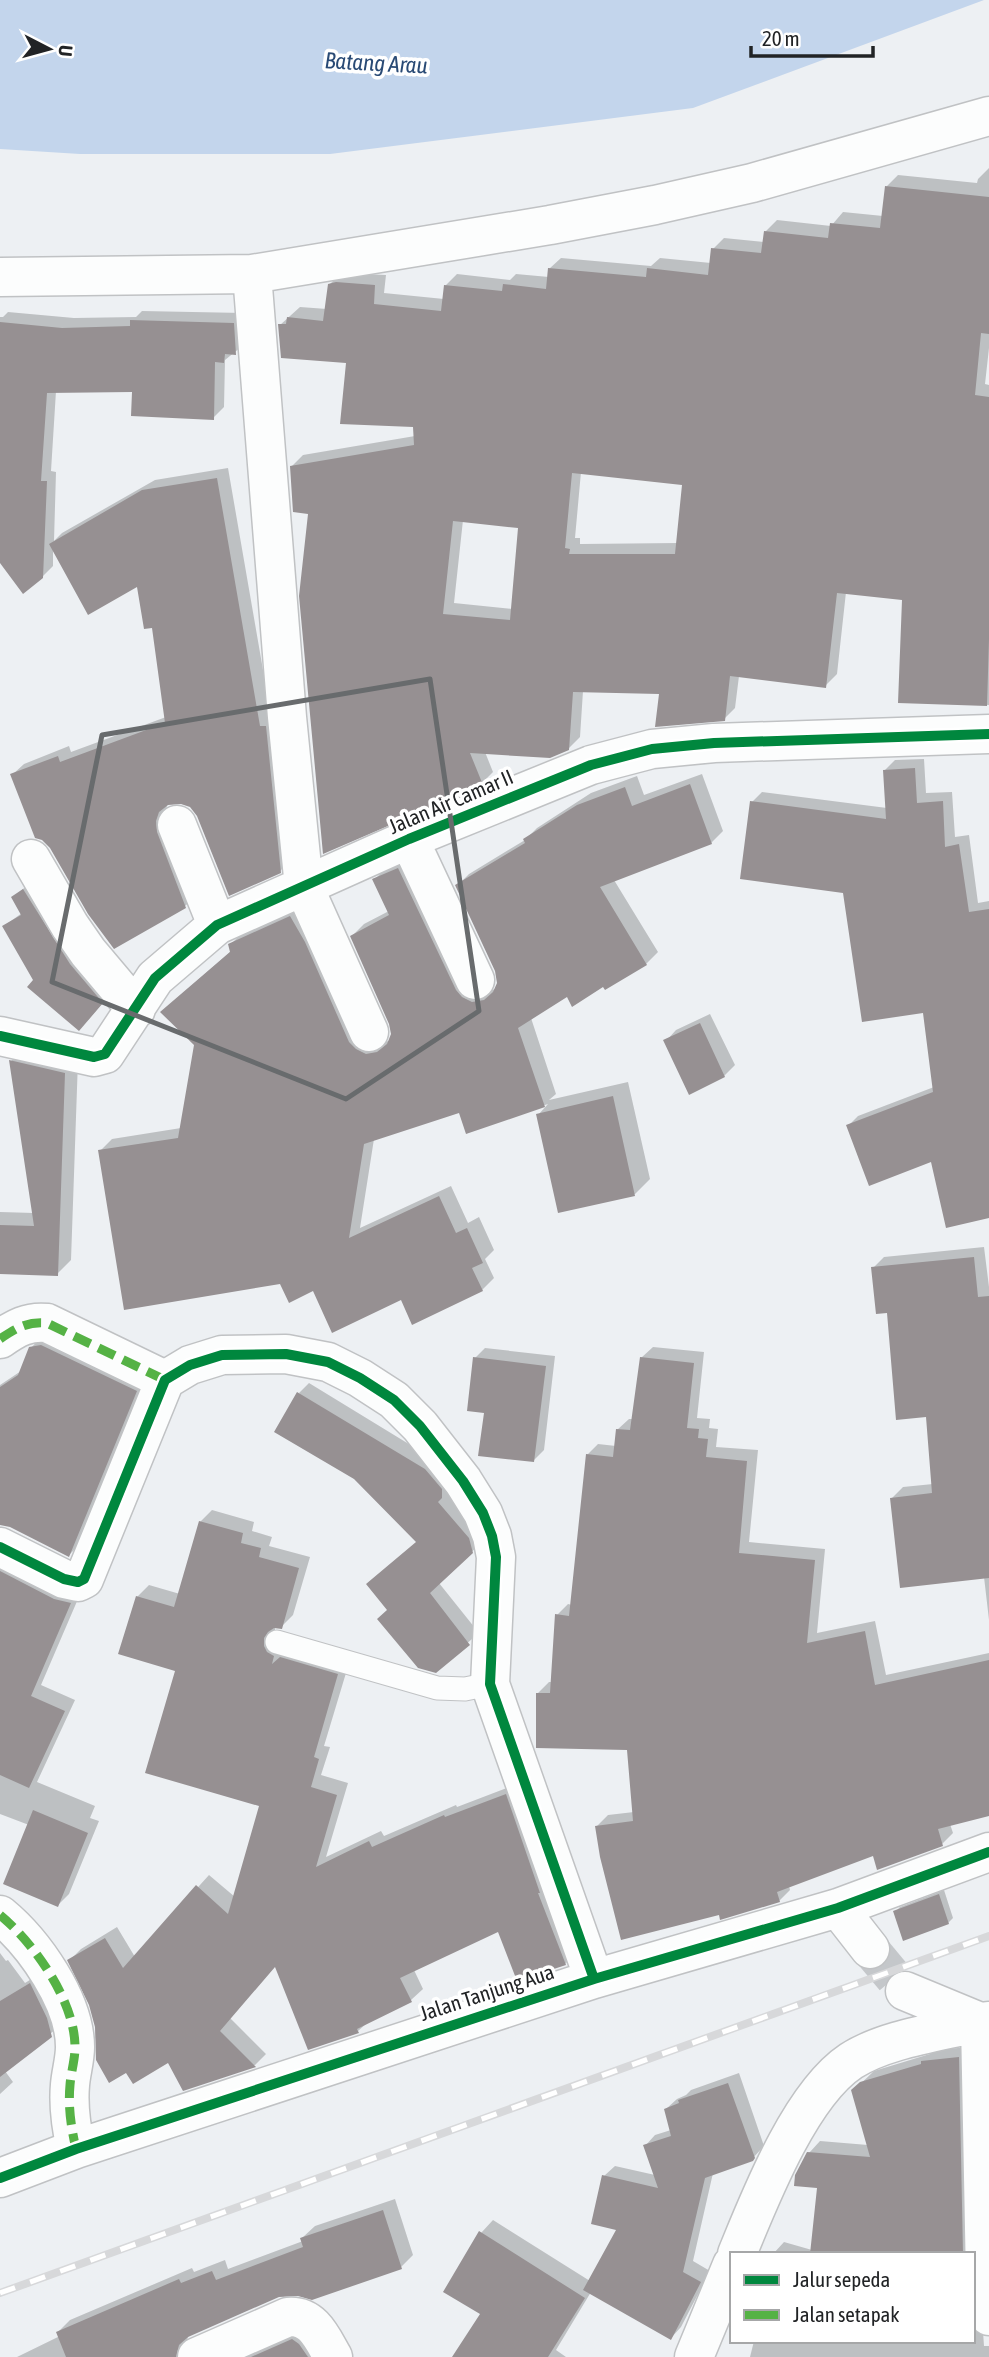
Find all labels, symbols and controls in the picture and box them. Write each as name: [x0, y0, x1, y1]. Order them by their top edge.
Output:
north arrow: [14, 14, 84, 84]
scale bar: [751, 14, 874, 58]
text: 20 m: [762, 26, 800, 50]
text: U: [54, 44, 77, 58]
water label: Batang Arau: [324, 47, 428, 79]
street label: Jalan Air Camar II: [385, 764, 516, 838]
street label: Jalan Tanjung Aua: [416, 1959, 557, 2025]
legend: [730, 2252, 975, 2343]
text: Jalur sepeda: [793, 2267, 890, 2291]
text: Jalan setapak: [793, 2302, 900, 2326]

